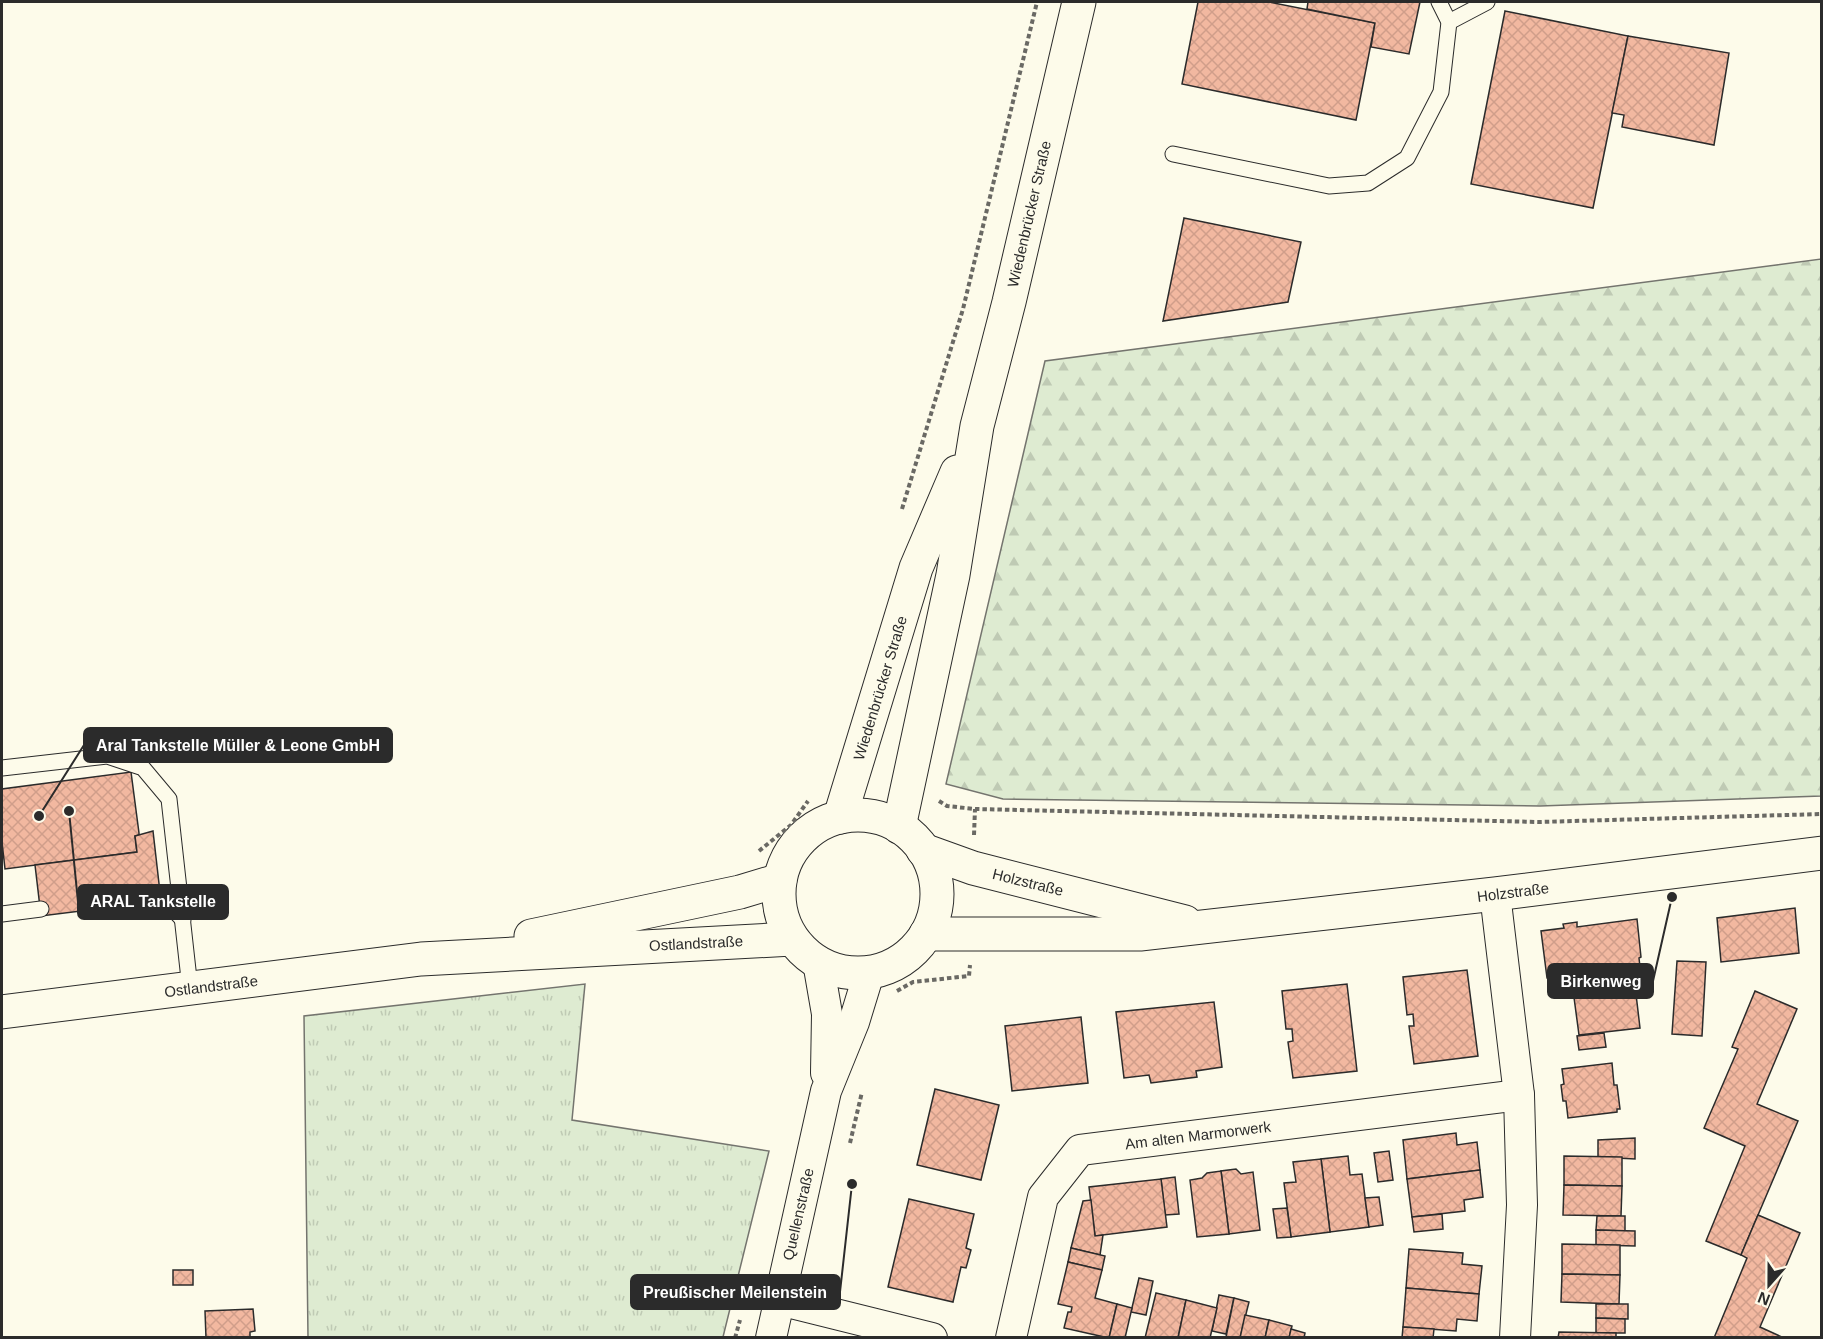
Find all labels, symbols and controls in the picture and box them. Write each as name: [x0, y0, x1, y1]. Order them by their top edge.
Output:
street label: Wiedenbrücker Straße: [1004, 139, 1054, 289]
street label: Wiedenbrücker Straße: [850, 614, 910, 762]
callout: Aral Tankstelle Müller & Leone GmbH: [84, 728, 392, 762]
text: Aral Tankstelle Müller & Leone GmbH: [96, 737, 380, 754]
street label: Holzstraße: [991, 865, 1065, 899]
street label: Holzstraße: [1476, 879, 1550, 905]
callout: ARAL Tankstelle: [78, 885, 228, 919]
text: ARAL Tankstelle: [90, 893, 216, 910]
street label: Ostlandstraße: [649, 932, 743, 954]
callout: Birkenweg: [1548, 964, 1653, 998]
street label: Ostlandstraße: [163, 972, 259, 1000]
text: Birkenweg: [1561, 973, 1641, 990]
street label: Am alten Marmorwerk: [1124, 1118, 1272, 1152]
street label: Quellenstraße: [779, 1166, 817, 1262]
north arrow: [1739, 1255, 1799, 1315]
callout: Preußischer Meilenstein: [631, 1275, 840, 1309]
text: Preußischer Meilenstein: [643, 1284, 827, 1301]
text: N: [1755, 1289, 1772, 1309]

